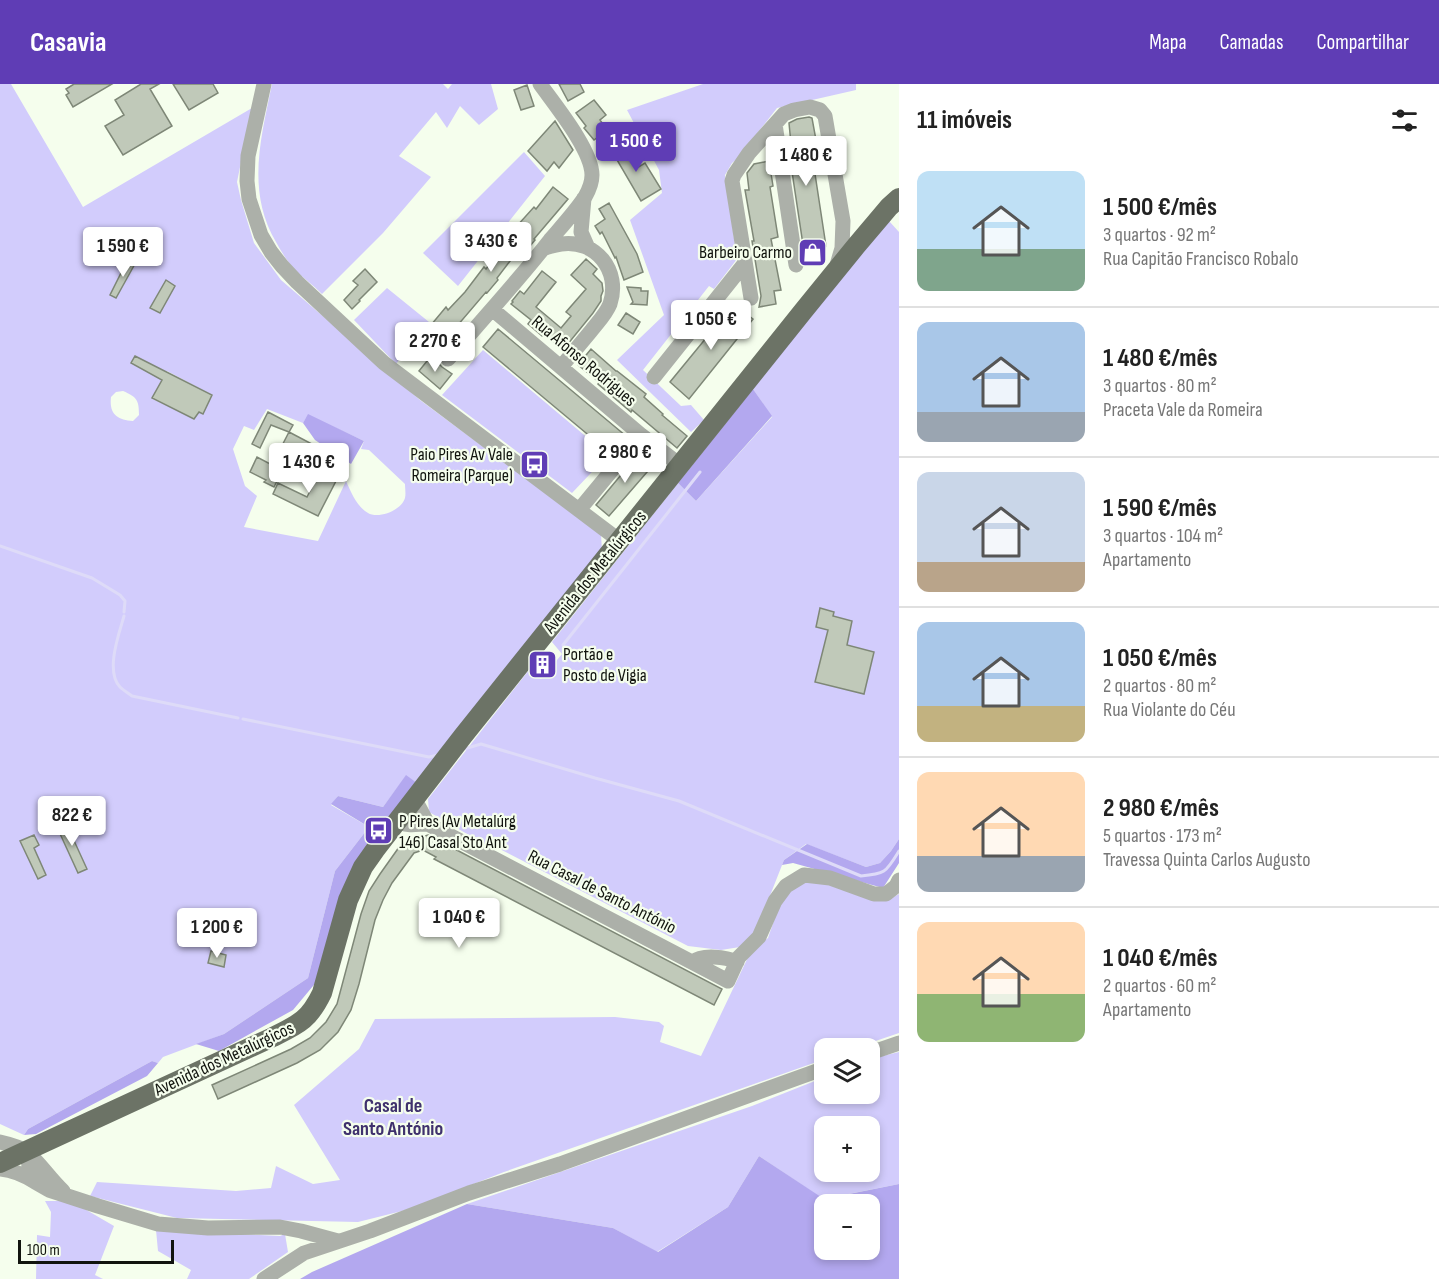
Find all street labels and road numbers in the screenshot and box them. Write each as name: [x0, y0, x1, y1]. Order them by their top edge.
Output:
street label: Rua Afonso Rodrigues: [527, 311, 641, 411]
street label: Avenida dos Metalúrgicos: [539, 507, 651, 638]
street label: Rua Casal de Santo António: [524, 846, 680, 938]
street label: Avenida dos Metalúrgicos: [150, 1017, 297, 1101]

